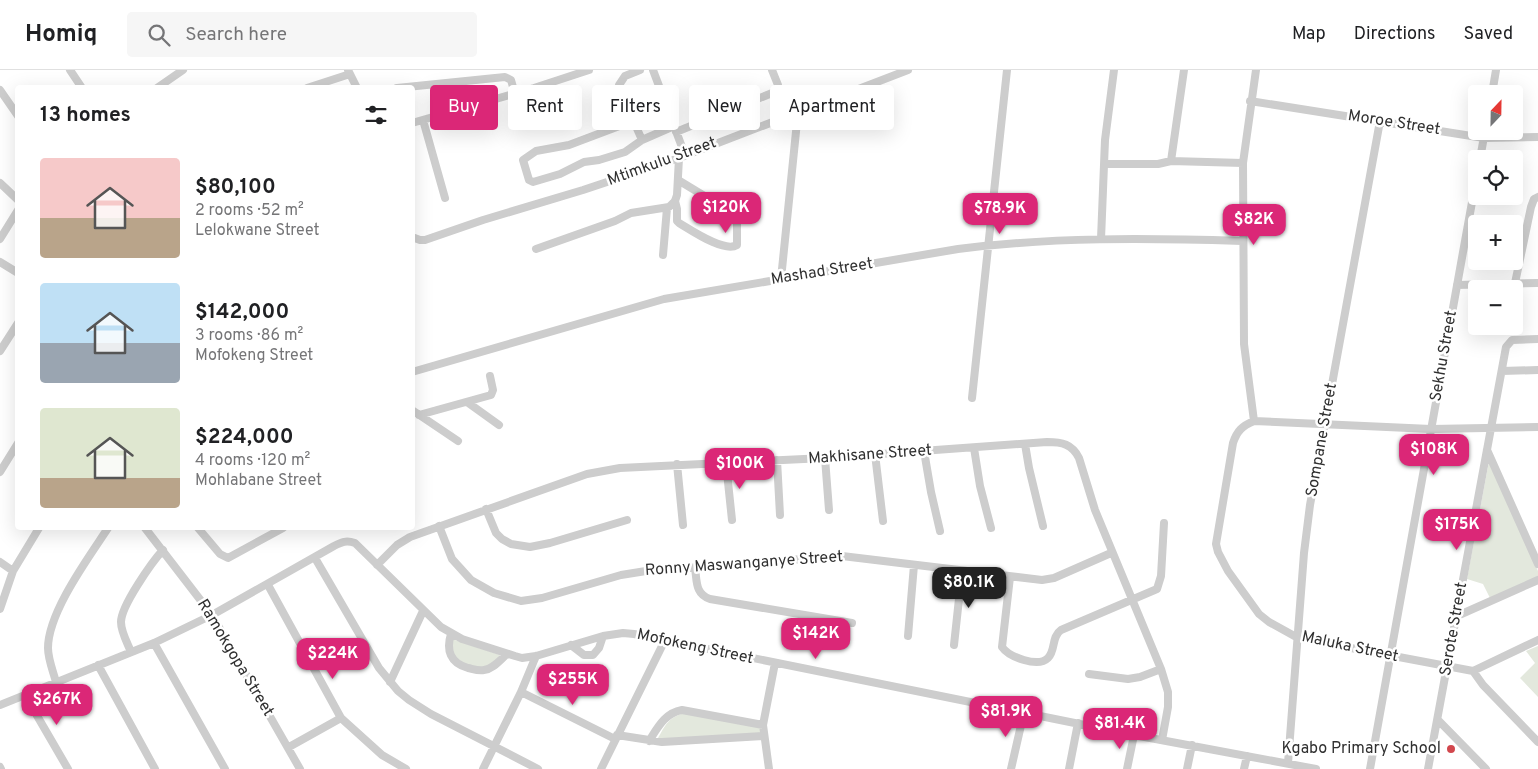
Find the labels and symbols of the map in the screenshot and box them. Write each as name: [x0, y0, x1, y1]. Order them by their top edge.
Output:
north arrow: [1468, 85, 1522, 140]
street label: Moroe Street: [1346, 106, 1442, 140]
street label: Mtimkulu Street: [605, 133, 719, 191]
pin: $120K: [691, 191, 761, 234]
pin: $78.9K: [959, 192, 1041, 235]
pin: $82K: [1224, 204, 1284, 246]
street label: Mashad Street: [770, 254, 874, 290]
street label: Sekhu Street: [1426, 309, 1462, 403]
street label: Sompane Street: [1302, 381, 1342, 499]
pin: $108K: [1399, 434, 1469, 476]
street label: Makhisane Street: [807, 441, 933, 469]
pin: $100K: [705, 448, 775, 490]
pin: $175K: [1422, 508, 1492, 551]
street label: Ronny Maswanganye Street: [644, 547, 844, 581]
pin: $80.1K: [928, 566, 1010, 609]
street label: Serote Street: [1436, 581, 1472, 677]
street label: Ramokgopa Street: [192, 596, 278, 720]
pin: $142K: [781, 618, 851, 660]
street label: Mofokeng Street: [635, 625, 755, 669]
street label: Maluka Street: [1300, 627, 1400, 667]
pin: $224K: [298, 638, 368, 680]
pin: $255K: [538, 664, 608, 706]
pin: $267K: [22, 684, 92, 726]
pin: $81.9K: [965, 696, 1047, 738]
pin: $81.4K: [1079, 708, 1161, 750]
place label: Kgabo Primary School: [1281, 739, 1441, 759]
marker: Kgabo Primary School: [1445, 743, 1457, 755]

